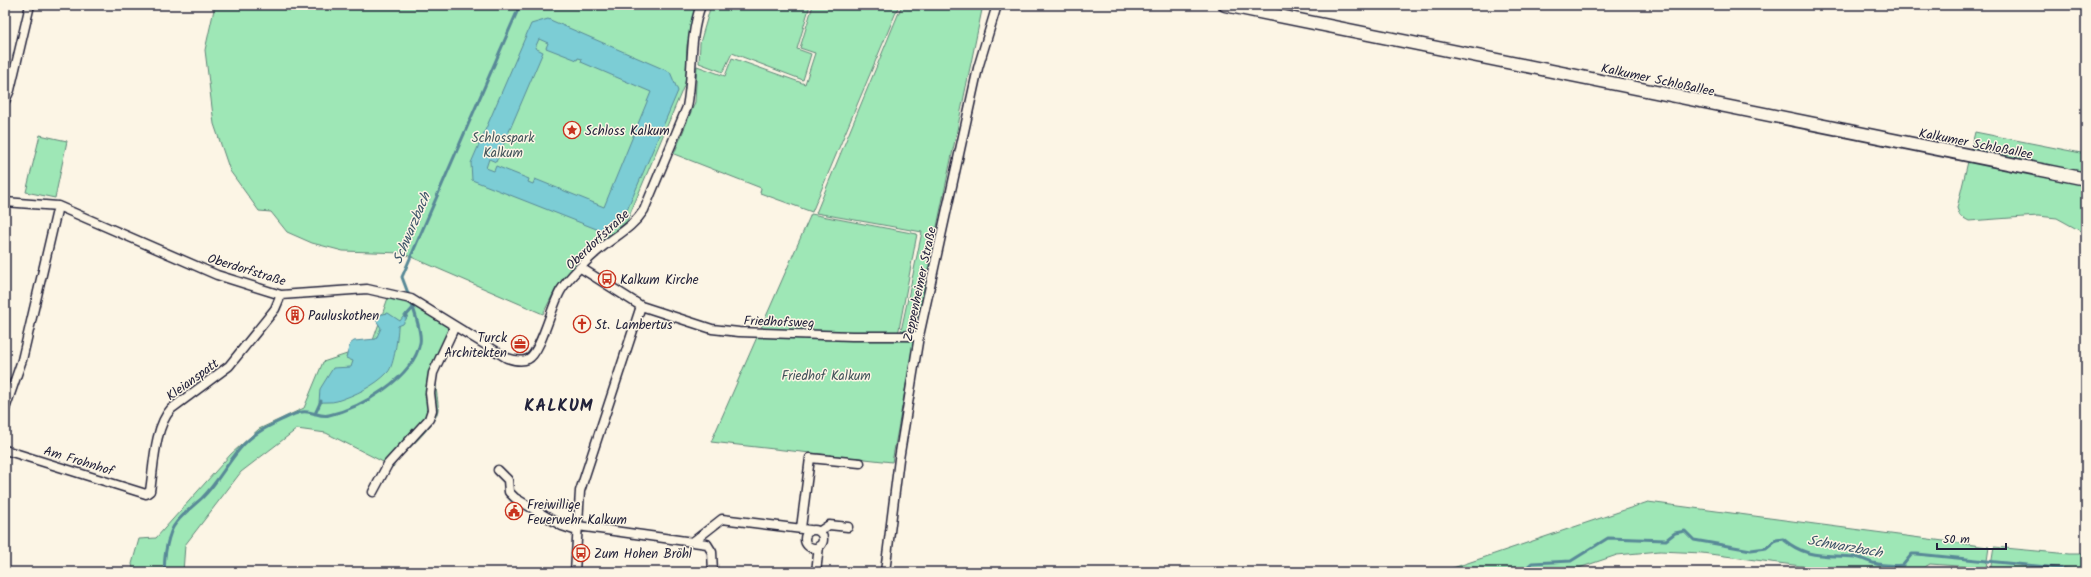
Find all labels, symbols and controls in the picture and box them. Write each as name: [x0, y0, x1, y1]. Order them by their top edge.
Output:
street label: Kalkumer Schloßallee: [1599, 58, 1717, 103]
place icon: Schloss Kalkum: [562, 120, 582, 140]
place label: Schloss Kalkum: [585, 121, 670, 142]
street label: Kalkumer Schloßallee: [1917, 123, 2035, 166]
park label: Schlosspark Kalkum: [472, 128, 535, 164]
water label: Schwarzbach: [387, 188, 437, 267]
street label: Oberdorfstraße: [561, 205, 635, 275]
street label: Zeppenheimer Straße: [898, 225, 943, 343]
street label: Oberdorfstraße: [205, 249, 288, 292]
bus stop icon: Kalkum Kirche: [597, 269, 617, 289]
place label: Kalkum Kirche: [620, 270, 699, 291]
building icon: Pauluskothen: [285, 305, 305, 325]
place label: Pauluskothen: [308, 306, 379, 327]
street label: Friedhofsweg: [743, 311, 815, 334]
church icon: St. Lambertus: [572, 314, 592, 334]
place label: St. Lambertus: [595, 315, 673, 336]
place label: Turck Architekten: [444, 328, 508, 364]
office icon: Turck Architekten: [510, 334, 530, 354]
street label: Kleianspatt: [162, 353, 224, 407]
park label: Friedhof Kalkum: [781, 366, 871, 387]
district label: KALKUM: [524, 393, 594, 420]
street label: Am Frohnhof: [41, 441, 117, 482]
place label: Freiwillige Feuerwehr Kalkum: [527, 495, 627, 531]
public building icon: Freiwillige Feuerwehr Kalkum: [504, 501, 524, 521]
scale bar: [1937, 525, 2006, 551]
water label: Schwarzbach: [1806, 530, 1885, 565]
text: 50 m: [1943, 530, 1970, 549]
bus stop icon: Zum Hohen Bröhl: [571, 543, 591, 563]
place label: Zum Hohen Bröhl: [594, 544, 692, 565]

